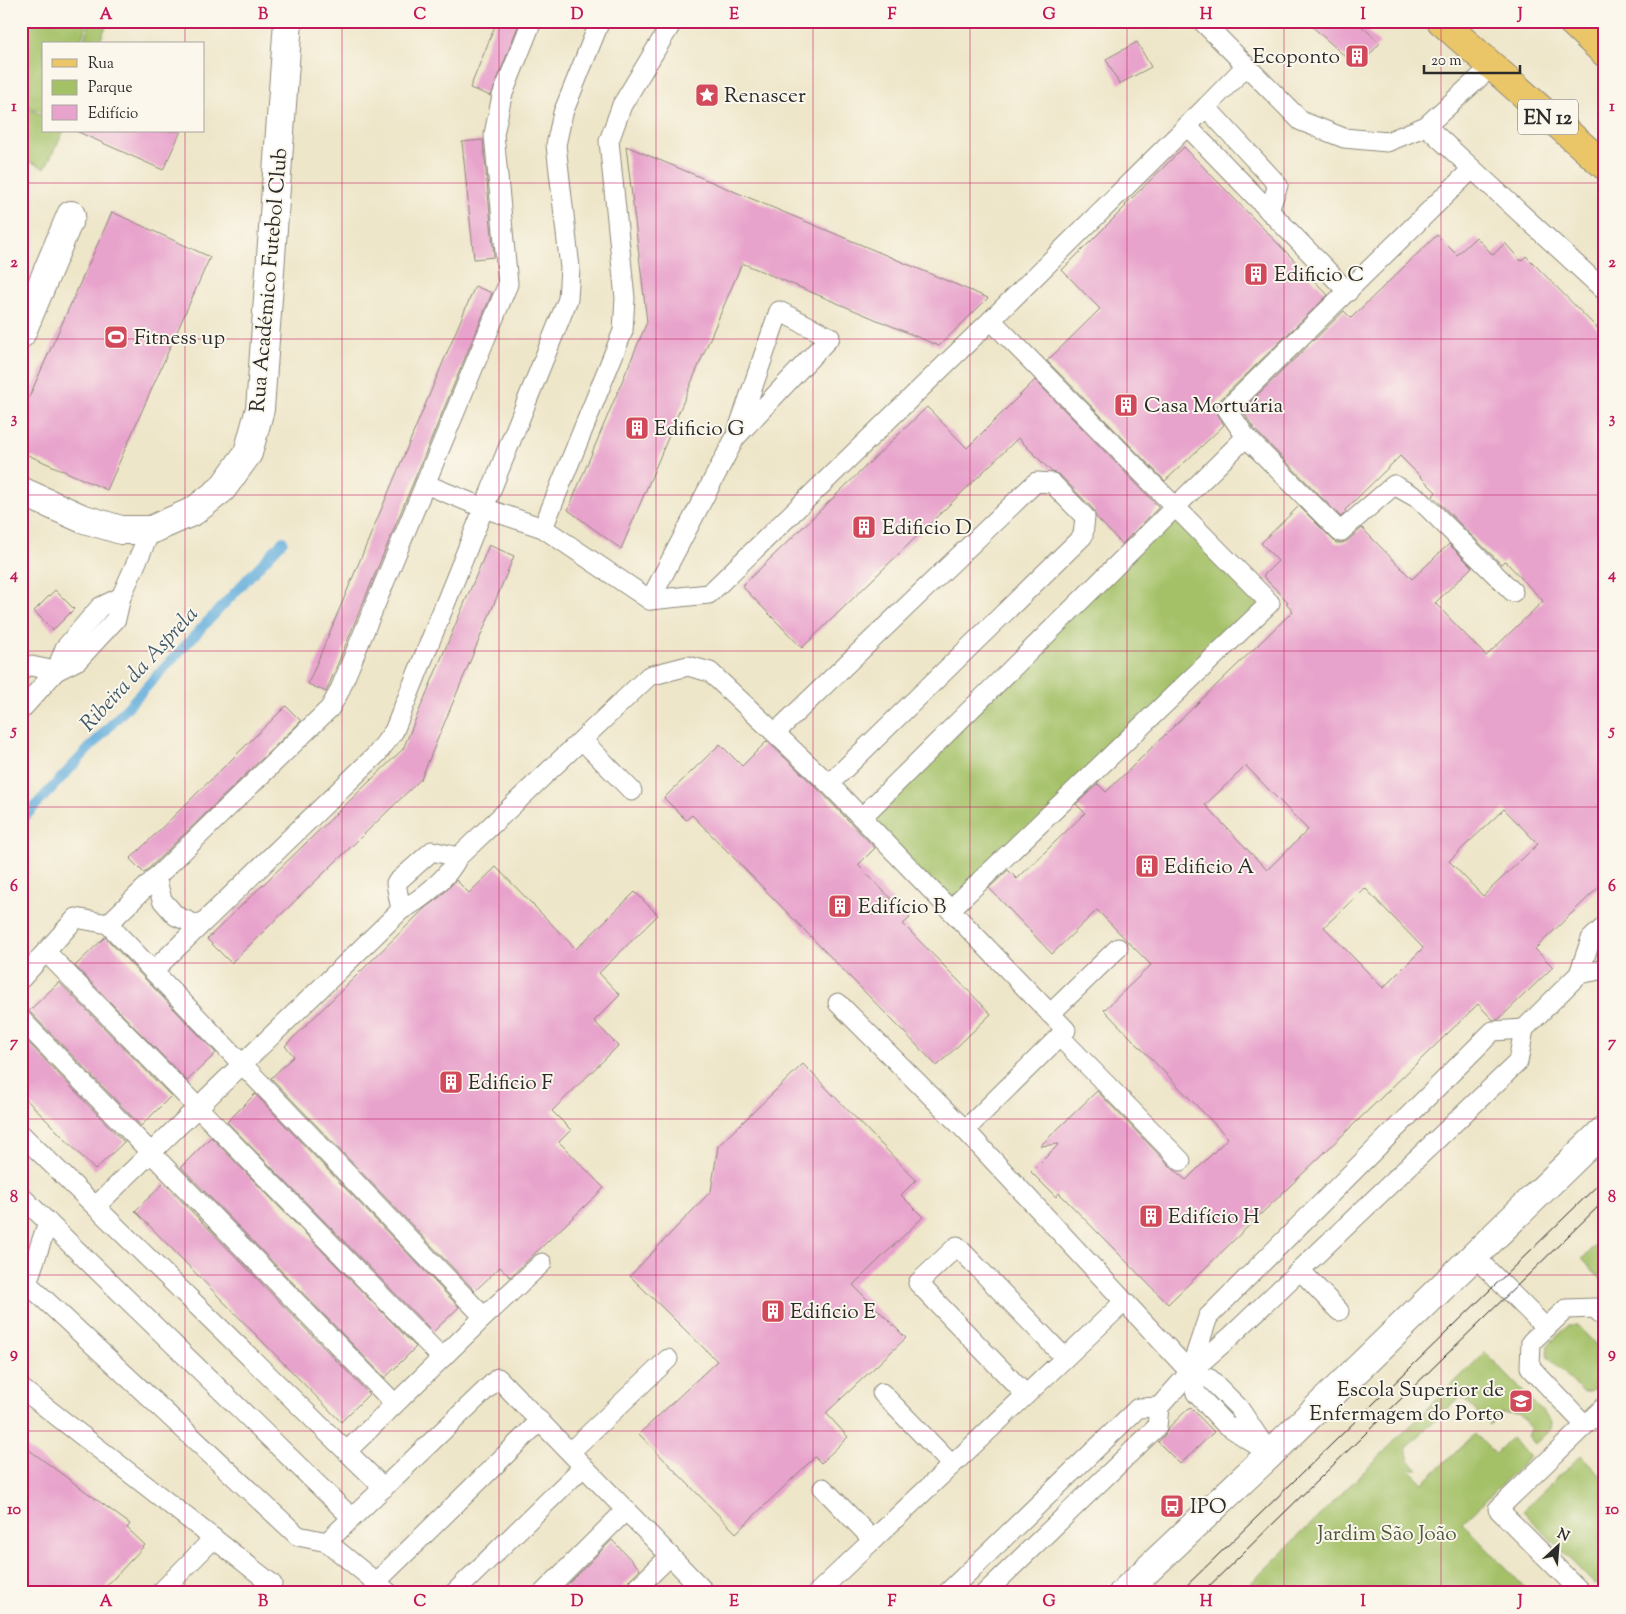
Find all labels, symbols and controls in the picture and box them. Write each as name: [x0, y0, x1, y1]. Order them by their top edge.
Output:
text: A: [100, 4, 113, 27]
text: B: [258, 4, 268, 27]
text: C: [414, 4, 427, 27]
text: D: [571, 4, 584, 27]
text: E: [729, 4, 739, 27]
text: F: [888, 4, 897, 27]
text: G: [1042, 4, 1056, 27]
text: H: [1200, 4, 1213, 27]
text: I: [1360, 4, 1366, 27]
text: J: [1516, 4, 1523, 27]
legend: [42, 42, 205, 132]
scale bar: [1424, 42, 1520, 74]
place label: Ecoponto: [1253, 43, 1340, 73]
building icon: Ecoponto: [1344, 43, 1370, 69]
text: 20 m: [1431, 51, 1462, 72]
text: Rua: [88, 54, 114, 75]
text: Parque: [88, 78, 132, 99]
place icon: Renascer: [694, 82, 720, 108]
place label: Renascer: [724, 82, 806, 112]
text: 1: [11, 96, 17, 119]
text: 1: [1609, 96, 1615, 119]
road number: EN 12: [1518, 100, 1578, 134]
text: Edifício: [88, 104, 138, 125]
street label: Rua Académico Futebol Club: [243, 147, 296, 414]
text: 2: [10, 252, 18, 275]
text: 2: [1608, 252, 1616, 275]
building icon: Edificio C: [1243, 261, 1269, 287]
place label: Edificio C: [1274, 261, 1364, 291]
sports icon: Fitness up: [103, 324, 129, 350]
place label: Fitness up: [134, 324, 225, 354]
building icon: Casa Mortuária: [1113, 392, 1139, 418]
place label: Casa Mortuária: [1144, 392, 1284, 422]
text: 3: [11, 408, 18, 431]
text: 3: [1609, 408, 1616, 431]
building icon: Edificio G: [624, 415, 650, 441]
place label: Edificio G: [654, 415, 744, 445]
building icon: Edificio D: [851, 514, 877, 540]
place label: Edificio D: [882, 514, 972, 544]
text: 4: [9, 564, 18, 587]
text: 4: [1607, 564, 1616, 587]
water label: Ribeira da Asprela: [74, 600, 207, 740]
text: 5: [9, 720, 17, 743]
text: 5: [1607, 720, 1615, 743]
building icon: Edificio A: [1134, 853, 1160, 879]
place label: Edificio A: [1164, 853, 1254, 883]
text: 6: [10, 876, 18, 899]
text: 6: [1608, 876, 1616, 899]
building icon: Edifício B: [827, 893, 853, 919]
place label: Edifício B: [858, 893, 946, 923]
text: 7: [10, 1032, 19, 1055]
text: 7: [1608, 1032, 1617, 1055]
building icon: Edificio F: [438, 1069, 464, 1095]
place label: Edificio F: [468, 1069, 553, 1099]
text: 8: [10, 1187, 18, 1210]
text: 8: [1608, 1187, 1616, 1210]
building icon: Edifício H: [1138, 1203, 1164, 1229]
place label: Edifício H: [1168, 1203, 1260, 1233]
building icon: Edificio E: [760, 1298, 786, 1324]
place label: Edificio E: [790, 1298, 876, 1328]
text: 9: [10, 1343, 18, 1366]
text: 9: [1608, 1343, 1616, 1366]
place label: Escola Superior de Enfermagem do Porto: [1309, 1376, 1504, 1430]
school or university icon: Escola Superior de Enfermagem do Porto: [1508, 1388, 1534, 1414]
bus stop icon: IPO: [1159, 1493, 1185, 1519]
place label: IPO: [1190, 1493, 1227, 1523]
text: 10: [7, 1499, 21, 1522]
text: 10: [1605, 1499, 1619, 1522]
park label: Jardim São João: [1316, 1520, 1457, 1550]
north arrow: [1534, 1522, 1584, 1572]
text: N: [1553, 1525, 1572, 1548]
text: A: [100, 1591, 113, 1614]
text: B: [258, 1591, 268, 1614]
text: C: [414, 1591, 427, 1614]
text: D: [571, 1591, 584, 1614]
text: E: [729, 1591, 739, 1614]
text: F: [888, 1591, 897, 1614]
text: G: [1042, 1591, 1056, 1614]
text: H: [1200, 1591, 1213, 1614]
text: I: [1360, 1591, 1366, 1614]
text: J: [1516, 1591, 1523, 1614]

